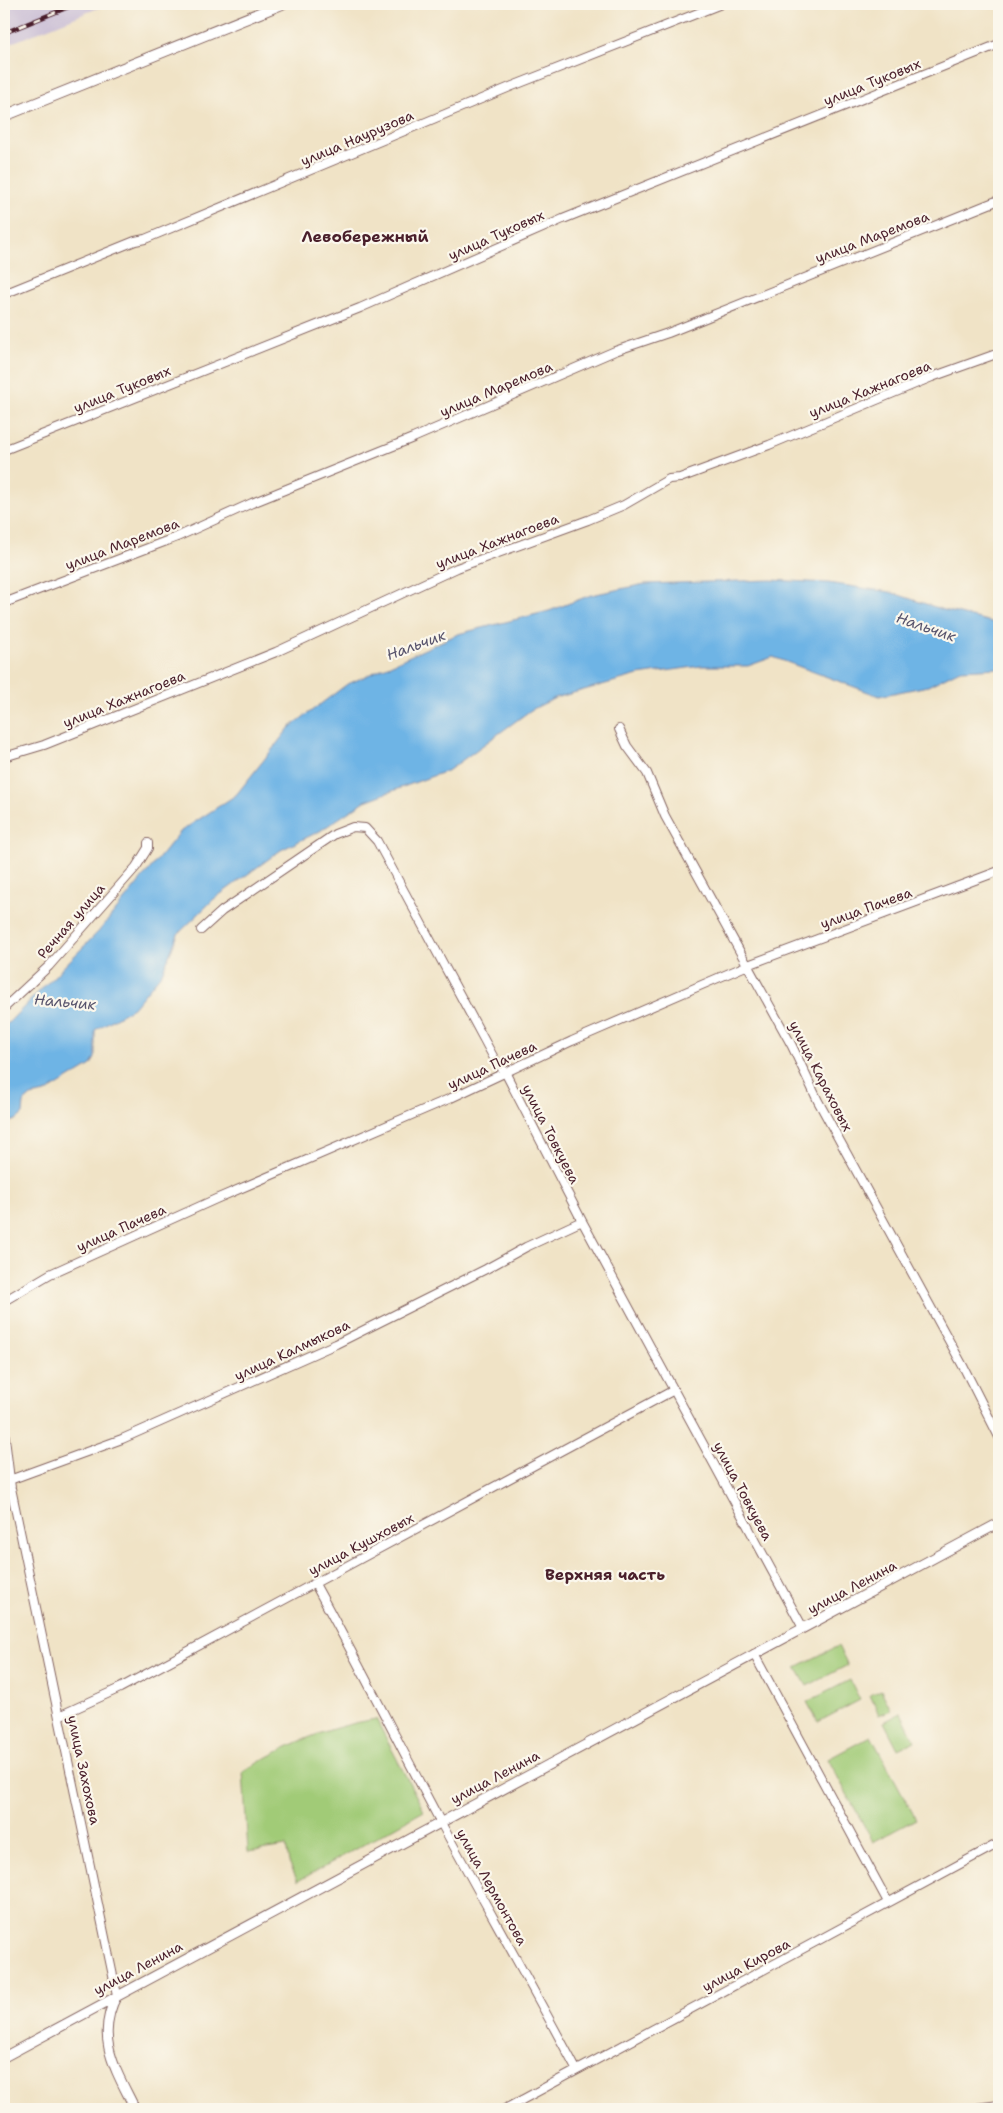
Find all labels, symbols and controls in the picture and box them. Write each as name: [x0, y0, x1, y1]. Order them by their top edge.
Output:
street label: улица Туковых: [821, 54, 923, 110]
street label: улица Наурузова: [298, 106, 416, 170]
street label: улица Туковых: [445, 206, 547, 264]
street label: улица Маремова: [812, 207, 932, 267]
district label: Левобережный: [301, 226, 429, 247]
street label: улица Хажнагоева: [806, 356, 934, 422]
street label: улица Маремова: [437, 357, 555, 421]
street label: улица Туковых: [71, 361, 173, 417]
street label: улица Хажнагоева: [433, 509, 561, 573]
street label: улица Маремова: [62, 514, 182, 574]
water label: Нальчик: [894, 608, 959, 647]
water label: Нальчик: [384, 625, 449, 665]
street label: улица Хажнагоева: [60, 666, 188, 732]
street label: Речная улица: [33, 879, 109, 962]
street label: улица Пачева: [818, 883, 914, 933]
water label: Нальчик: [33, 989, 98, 1015]
street label: улица Караховых: [785, 1018, 857, 1134]
street label: улица Пачева: [445, 1036, 540, 1093]
street label: улица Товкуева: [518, 1081, 584, 1187]
street label: улица Пачева: [73, 1200, 169, 1256]
street label: улица Калмыкова: [231, 1315, 353, 1385]
street label: улица Товкуева: [709, 1438, 777, 1544]
street label: улица Кушховых: [305, 1509, 417, 1579]
street label: улица Ленина: [804, 1556, 900, 1618]
district label: Верхняя часть: [545, 1564, 665, 1585]
street label: улица Захохова: [64, 1714, 104, 1827]
street label: улица Ленина: [447, 1746, 543, 1808]
street label: улица Лермонтова: [452, 1825, 532, 1949]
street label: улица Кирова: [699, 1934, 793, 1996]
street label: улица Ленина: [90, 1937, 186, 1999]

